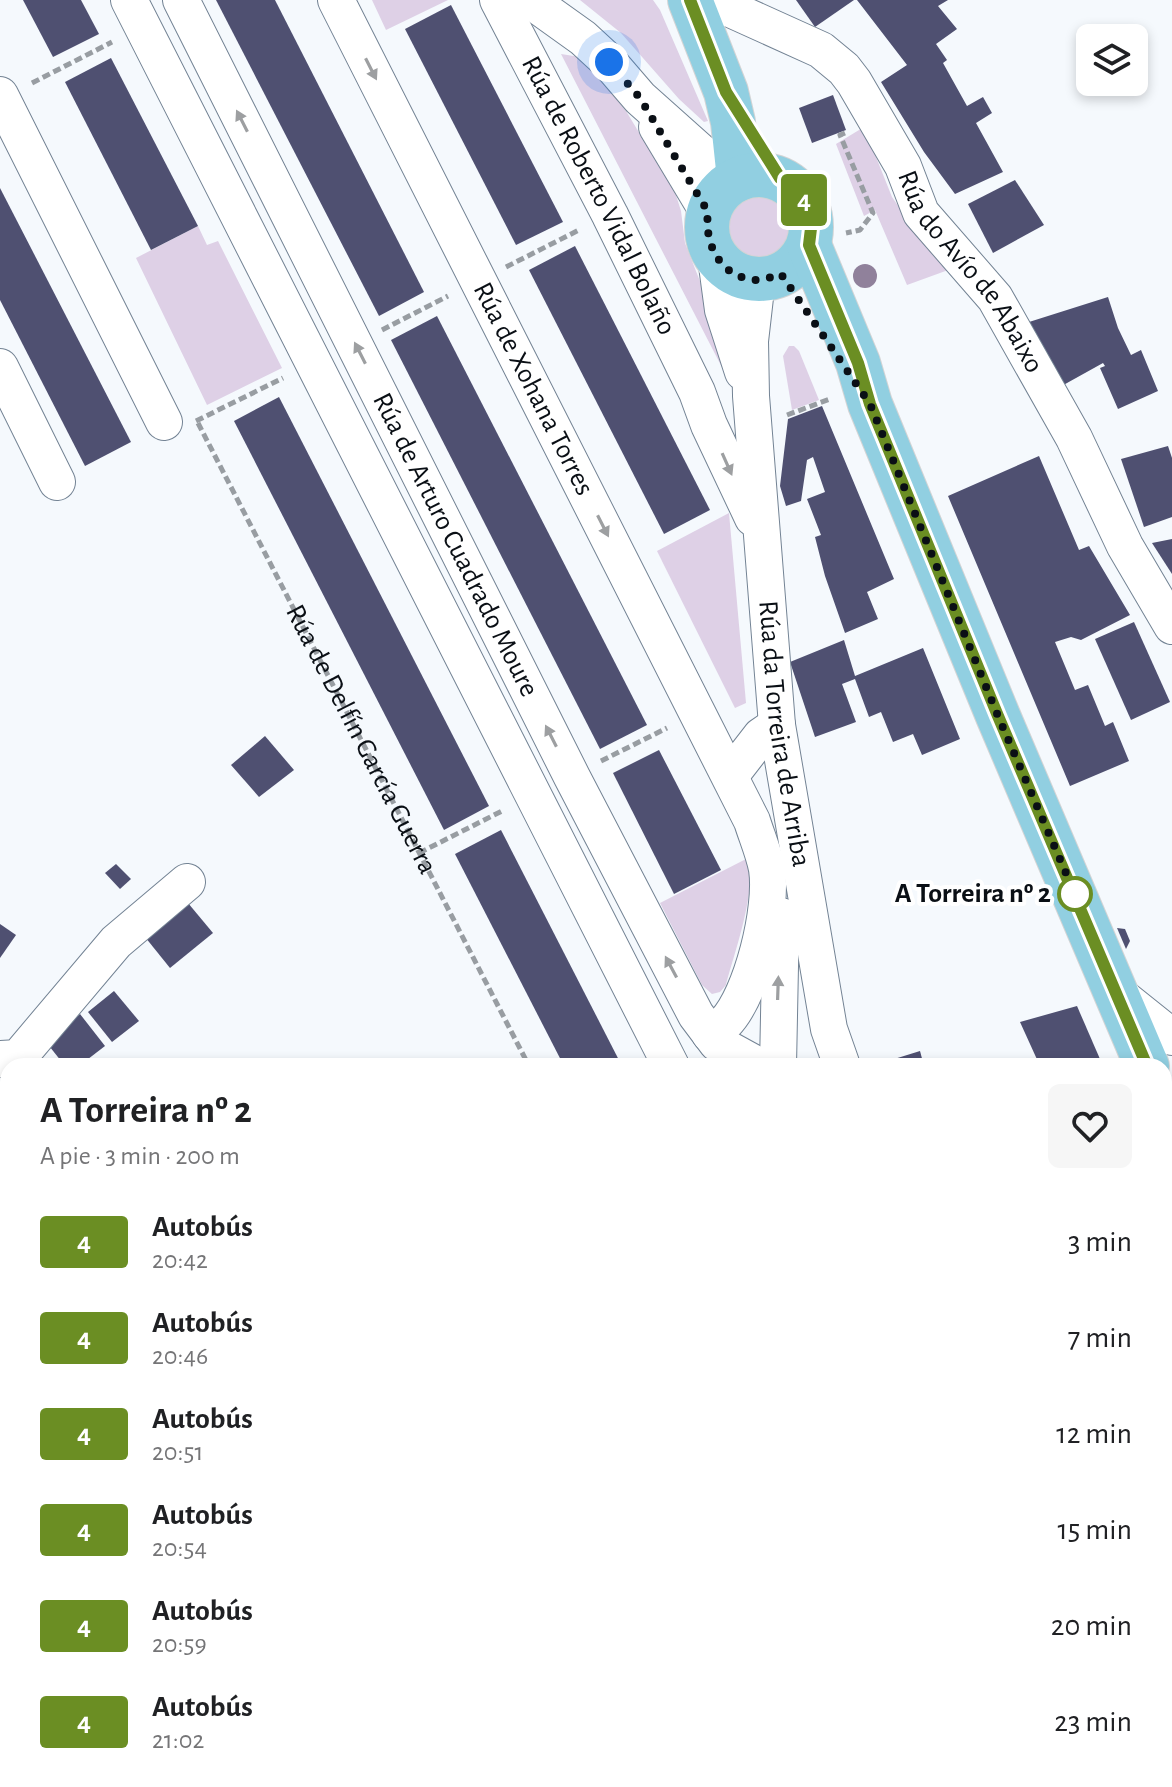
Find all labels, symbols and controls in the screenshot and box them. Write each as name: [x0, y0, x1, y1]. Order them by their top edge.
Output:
map controls: [1076, 24, 1148, 96]
button: layers: [1076, 24, 1148, 96]
your location: [589, 42, 629, 82]
street label: Rúa de Roberto Vidal Bolaño: [516, 52, 681, 339]
one-way arrow: [365, 58, 378, 81]
one-way arrow: [236, 110, 249, 133]
street label: Rúa do Avío de Abaixo: [892, 167, 1048, 378]
line badge: 4: [778, 174, 830, 226]
text: 4: [797, 186, 811, 214]
street label: Rúa de Xohana Torres: [468, 278, 599, 500]
one-way arrow: [353, 341, 367, 364]
street label: Rúa de Arturo Cuadrado Moure: [367, 389, 543, 701]
one-way arrow: [720, 452, 734, 475]
one-way arrow: [596, 515, 609, 538]
street label: Rúa de Delfín García Guerra: [280, 600, 442, 879]
street label: Rúa da Torreira de Arriba: [753, 600, 815, 869]
one-way arrow: [545, 724, 558, 747]
marker: A Torreira nº 2: [1058, 877, 1092, 911]
place label: A Torreira nº 2: [895, 880, 1051, 908]
one-way arrow: [665, 955, 678, 978]
one-way arrow: [772, 975, 785, 1000]
button: heart: [1048, 1084, 1132, 1168]
text: A Torreira nº 2: [40, 1092, 252, 1130]
text: A pie · 3 min · 200 m: [40, 1143, 240, 1169]
text: Autobús: [152, 1212, 253, 1242]
text: 3 min: [1068, 1227, 1132, 1257]
text: 4: [77, 1228, 91, 1256]
text: 20:42: [152, 1247, 208, 1273]
text: Autobús: [152, 1308, 253, 1338]
text: 7 min: [1068, 1323, 1132, 1353]
text: 4: [77, 1324, 91, 1352]
text: 20:46: [152, 1343, 208, 1369]
text: Autobús: [152, 1404, 253, 1434]
text: 12 min: [1056, 1419, 1132, 1449]
text: 4: [77, 1420, 91, 1448]
text: 20:51: [152, 1439, 203, 1465]
text: Autobús: [152, 1500, 253, 1530]
text: 15 min: [1057, 1515, 1132, 1545]
text: 4: [77, 1516, 91, 1544]
text: 20:54: [152, 1535, 207, 1561]
text: Autobús: [152, 1596, 253, 1626]
text: 20 min: [1051, 1611, 1132, 1641]
text: 4: [77, 1612, 91, 1640]
text: 20:59: [152, 1631, 207, 1657]
text: Autobús: [152, 1692, 253, 1722]
text: 23 min: [1054, 1707, 1132, 1737]
text: 4: [77, 1708, 91, 1736]
text: 21:02: [152, 1727, 204, 1753]

